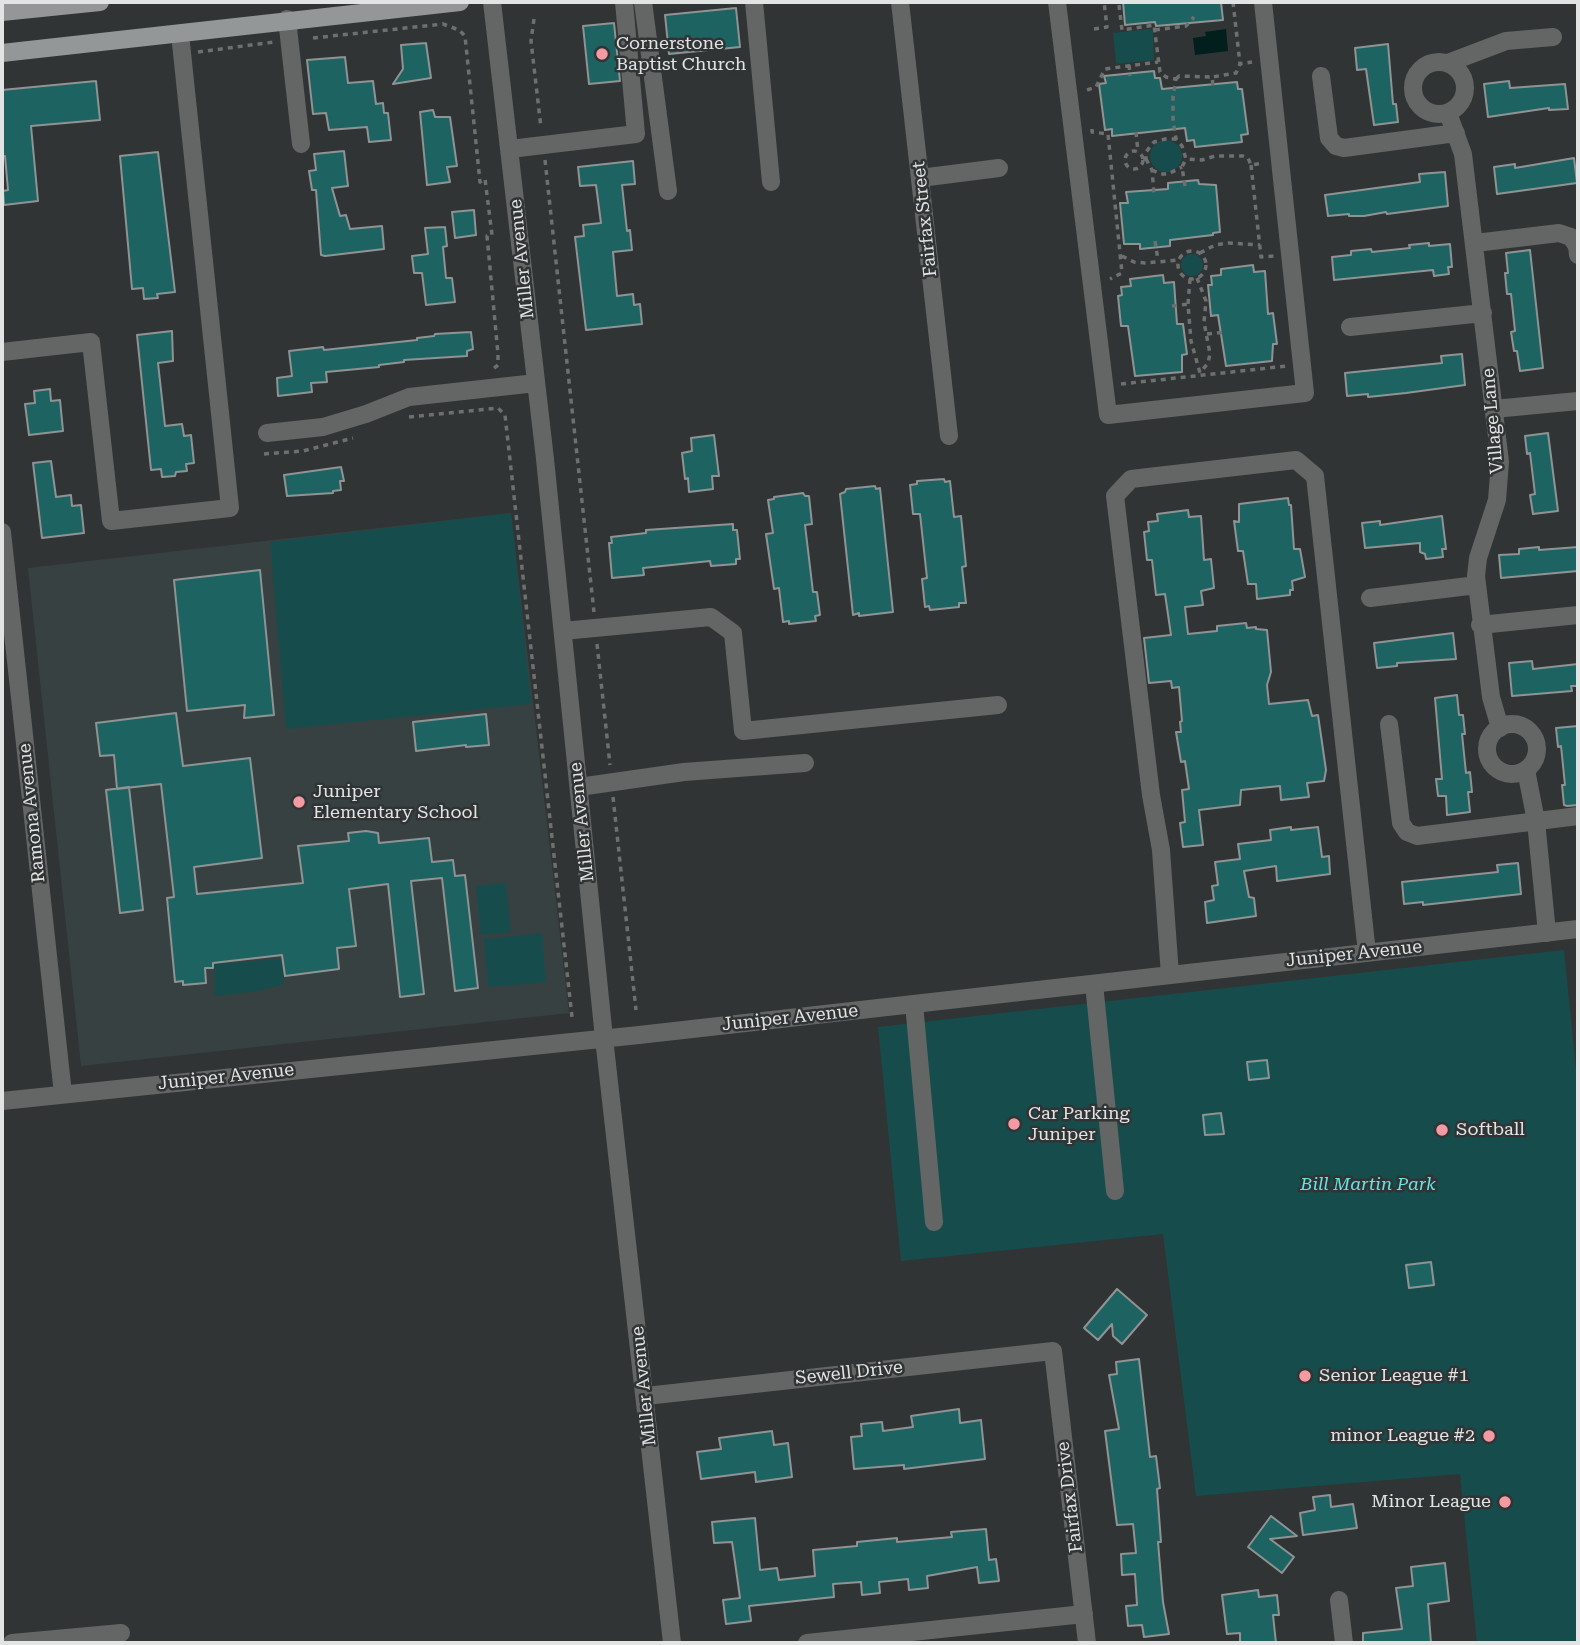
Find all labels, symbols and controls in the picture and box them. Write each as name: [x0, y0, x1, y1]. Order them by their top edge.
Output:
place label: Cornerstone Baptist Church: [616, 33, 746, 76]
marker: Cornerstone Baptist Church: [594, 46, 610, 62]
street label: Fairfax Street: [908, 160, 942, 278]
street label: Miller Avenue: [505, 198, 539, 320]
street label: Village Lane: [1478, 367, 1508, 475]
street label: Ramona Avenue: [14, 742, 50, 884]
street label: Miller Avenue: [565, 761, 599, 883]
place label: Juniper Elementary School: [313, 781, 478, 824]
marker: Juniper Elementary School: [291, 794, 307, 810]
street label: Juniper Avenue: [1285, 936, 1423, 972]
street label: Juniper Avenue: [721, 1000, 859, 1036]
street label: Juniper Avenue: [157, 1059, 295, 1095]
place label: Car Parking Juniper: [1028, 1103, 1130, 1146]
marker: Car Parking Juniper: [1006, 1116, 1022, 1132]
place label: Softball: [1456, 1119, 1525, 1141]
marker: Softball: [1434, 1122, 1450, 1138]
park label: Bill Martin Park: [1300, 1174, 1436, 1196]
street label: Miller Avenue: [627, 1325, 661, 1447]
street label: Sewell Drive: [794, 1357, 904, 1389]
place label: Senior League #1: [1319, 1365, 1469, 1387]
marker: Senior League #1: [1297, 1368, 1313, 1384]
place label: minor League #2: [1330, 1425, 1475, 1447]
marker: minor League #2: [1481, 1428, 1497, 1444]
street label: Fairfax Drive: [1052, 1440, 1088, 1554]
place label: Minor League: [1371, 1491, 1491, 1513]
marker: Minor League: [1497, 1494, 1513, 1510]

